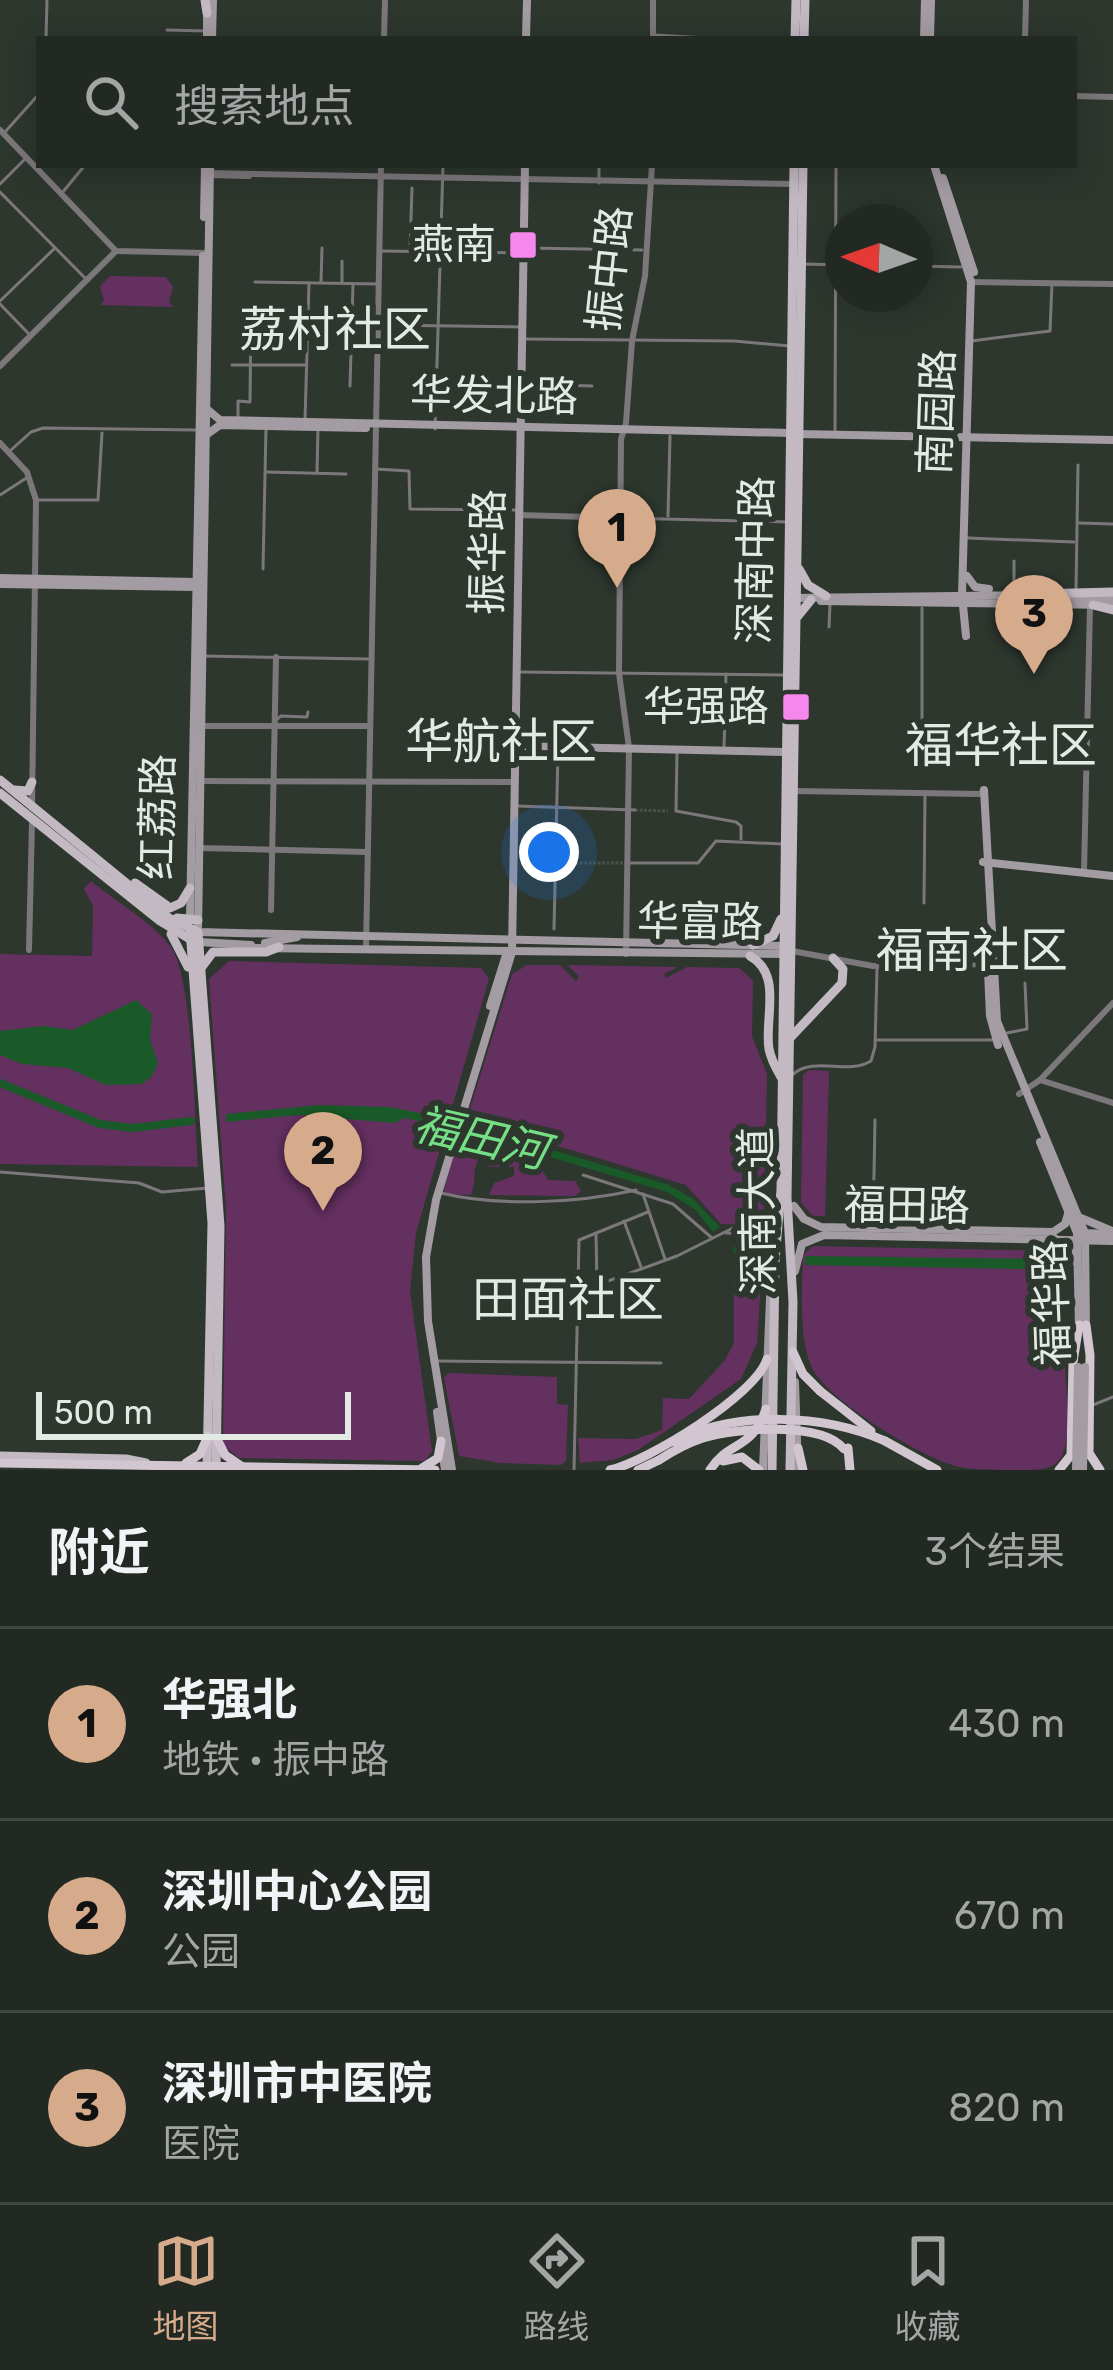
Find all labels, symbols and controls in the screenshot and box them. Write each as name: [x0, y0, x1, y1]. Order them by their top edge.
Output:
search box: [36, 36, 1077, 168]
icon: search: [78, 69, 144, 135]
text: 搜索地点: [174, 80, 354, 133]
street label: 振中路: [579, 204, 641, 334]
north arrow: [825, 204, 933, 312]
place label: 燕南: [412, 220, 496, 270]
marker: 燕南: [507, 229, 539, 261]
district label: 荔村社区: [239, 301, 431, 358]
street label: 南园路: [910, 348, 964, 476]
street label: 华发北路: [410, 370, 578, 422]
street label: 深南中路: [730, 476, 782, 644]
street label: 振华路: [462, 489, 514, 615]
pin: 1: [578, 489, 656, 588]
pin: 3: [995, 575, 1073, 674]
place label: 华强路: [643, 682, 769, 732]
marker: 华强路: [780, 691, 812, 723]
district label: 华航社区: [405, 713, 597, 770]
district label: 福华社区: [905, 717, 1097, 774]
street label: 红荔路: [132, 754, 184, 880]
your location: [519, 822, 579, 882]
street label: 华富路: [637, 896, 763, 948]
district label: 福南社区: [876, 922, 1068, 979]
water label: 福田河: [409, 1097, 561, 1181]
pin: 2: [284, 1112, 362, 1211]
street label: 深南大道: [732, 1127, 784, 1295]
street label: 福田路: [844, 1180, 970, 1232]
street label: 福华路: [1025, 1239, 1079, 1367]
district label: 田面社区: [472, 1271, 664, 1328]
scale bar: [36, 1386, 351, 1439]
text: 500 m: [54, 1393, 153, 1432]
text: 附近: [48, 1522, 150, 1583]
text: 3个结果: [925, 1529, 1065, 1575]
text: 华强北: [162, 1673, 297, 1726]
text: 1: [77, 1701, 97, 1747]
text: 430 m: [948, 1701, 1065, 1747]
text: 地铁 · 振中路: [162, 1737, 389, 1783]
text: 深圳中心公园: [162, 1865, 432, 1918]
text: 2: [74, 1893, 100, 1939]
text: 670 m: [954, 1893, 1065, 1939]
text: 公园: [162, 1929, 240, 1975]
text: 深圳市中医院: [162, 2057, 432, 2110]
text: 3: [74, 2085, 100, 2131]
text: 820 m: [948, 2085, 1065, 2131]
text: 医院: [162, 2121, 240, 2167]
tab: 地图: [153, 2228, 219, 2348]
tab: 路线: [524, 2228, 590, 2348]
tab: 收藏: [895, 2228, 961, 2348]

